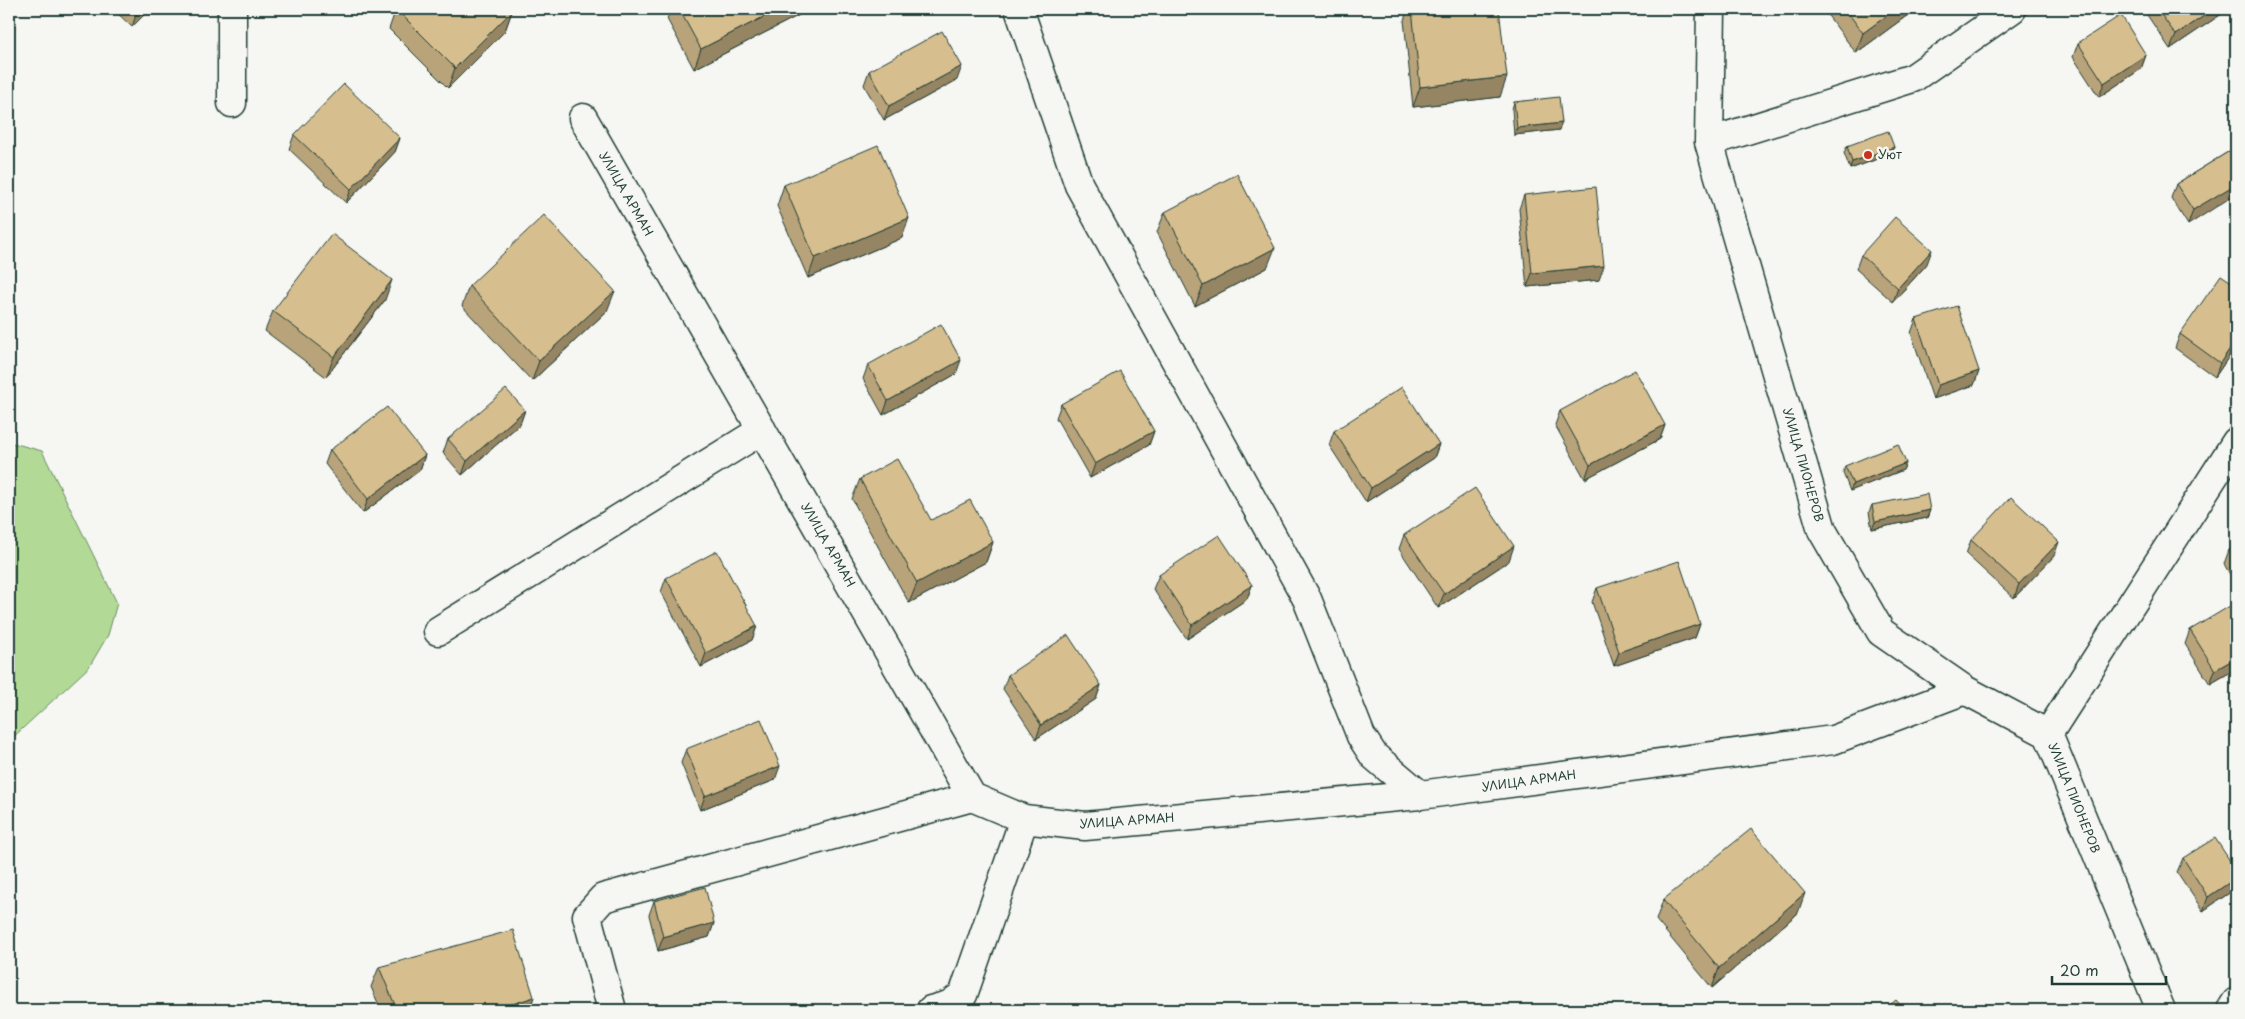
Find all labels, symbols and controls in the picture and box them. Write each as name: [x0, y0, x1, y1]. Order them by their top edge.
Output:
place label: Уют: [1878, 145, 1902, 163]
street label: УЛИЦА АРМАН: [595, 148, 658, 239]
marker: Уют: [1862, 149, 1874, 161]
street label: УЛИЦА ПИОНЕРОВ: [1779, 406, 1829, 524]
street label: УЛИЦА АРМАН: [797, 499, 860, 590]
street label: УЛИЦА ПИОНЕРОВ: [2045, 740, 2105, 856]
street label: УЛИЦА АРМАН: [1481, 764, 1577, 796]
street label: УЛИЦА АРМАН: [1079, 808, 1175, 832]
scale bar: [2052, 954, 2166, 986]
text: 20 m: [2060, 958, 2099, 981]

